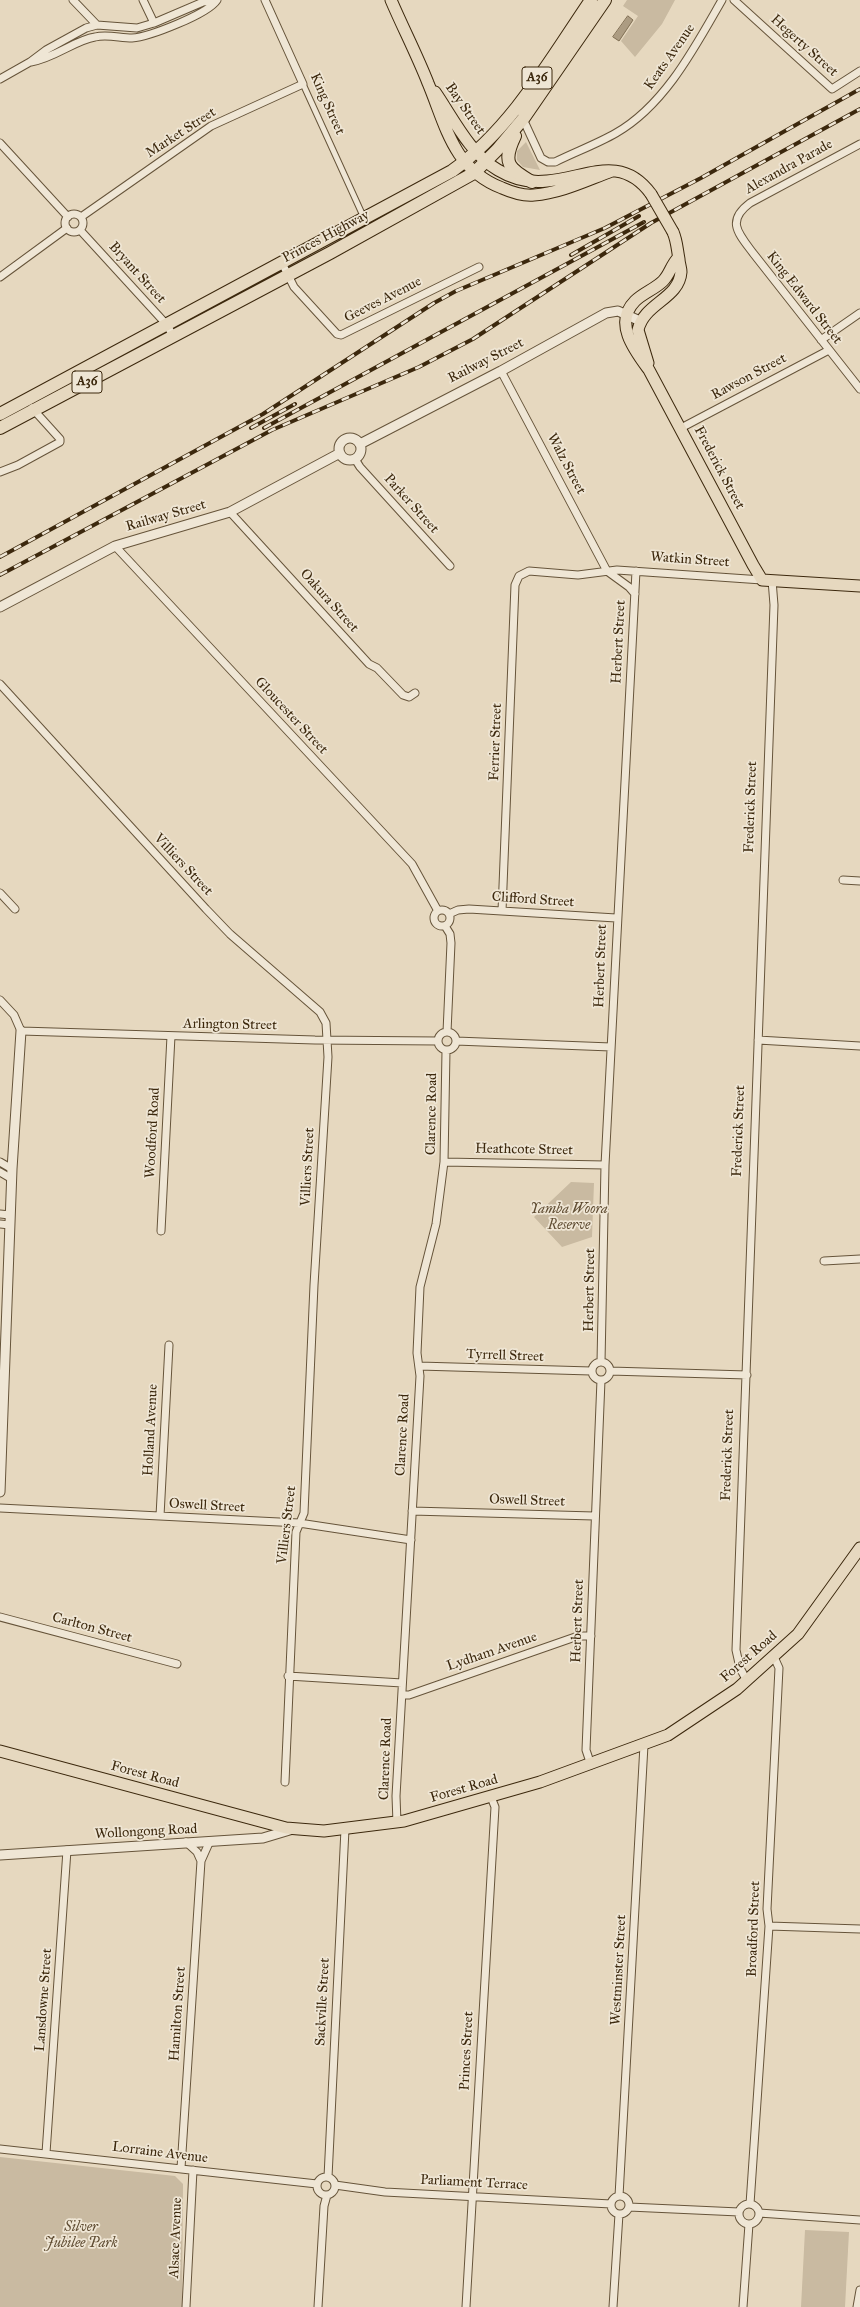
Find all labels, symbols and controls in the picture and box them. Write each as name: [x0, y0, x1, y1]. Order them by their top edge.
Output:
street label: Hegerty Street: [767, 11, 841, 81]
street label: Keats Avenue: [641, 21, 699, 93]
road number: A36: [522, 67, 552, 89]
street label: King Street: [306, 71, 348, 137]
street label: Bay Street: [441, 80, 489, 138]
street label: Market Street: [143, 104, 219, 162]
street label: Alexandra Parade: [742, 136, 836, 198]
street label: Princes Highway: [280, 207, 372, 267]
street label: Bryant Street: [105, 239, 169, 307]
street label: King Edward Street: [763, 248, 845, 348]
street label: Geeves Avenue: [342, 273, 424, 327]
street label: Railway Street: [445, 335, 527, 387]
street label: Rawson Street: [709, 350, 789, 404]
road number: A36: [72, 371, 102, 393]
street label: Frederick Street: [690, 423, 748, 513]
street label: Walz Street: [543, 431, 589, 497]
street label: Parker Street: [380, 471, 442, 537]
street label: Railway Street: [124, 497, 208, 535]
street label: Watkin Street: [650, 549, 730, 571]
street label: Oakura Street: [296, 566, 362, 636]
street label: Herbert Street: [608, 600, 630, 684]
street label: Gloucester Street: [251, 674, 331, 758]
street label: Ferrier Street: [486, 703, 506, 781]
street label: Frederick Street: [741, 761, 761, 853]
street label: Villiers Street: [150, 830, 216, 900]
street label: Clifford Street: [491, 889, 575, 911]
street label: Herbert Street: [591, 924, 611, 1008]
street label: Arlington Street: [183, 1016, 277, 1034]
street label: Clarence Road: [423, 1073, 441, 1155]
street label: Frederick Street: [729, 1085, 749, 1177]
street label: Woodford Road: [142, 1087, 164, 1179]
street label: Villiers Street: [298, 1127, 318, 1207]
street label: Heathcote Street: [475, 1141, 573, 1159]
park label: Yamba Woora Reserve: [530, 1202, 608, 1234]
street label: Herbert Street: [581, 1248, 599, 1332]
street label: Tyrrell Street: [466, 1346, 544, 1366]
street label: Holland Avenue: [140, 1384, 162, 1476]
street label: Clarence Road: [392, 1393, 414, 1477]
street label: Frederick Street: [718, 1409, 738, 1501]
street label: Villiers Street: [274, 1485, 300, 1565]
street label: Oswell Street: [489, 1491, 565, 1511]
street label: Oswell Street: [169, 1496, 245, 1516]
street label: Herbert Street: [568, 1579, 588, 1663]
street label: Carlton Street: [50, 1609, 134, 1647]
street label: Forest Road: [717, 1628, 781, 1686]
street label: Lydham Avenue: [445, 1629, 539, 1675]
street label: Clarence Road: [376, 1718, 396, 1800]
street label: Forest Road: [109, 1758, 181, 1792]
street label: Forest Road: [428, 1771, 500, 1807]
street label: Wollongong Road: [94, 1821, 198, 1843]
street label: Broadford Street: [744, 1881, 764, 1977]
street label: Westminster Street: [608, 1914, 630, 2026]
street label: Lansdowne Street: [32, 1948, 56, 2052]
street label: Sackville Street: [312, 1958, 334, 2046]
street label: Hamilton Street: [166, 1966, 190, 2062]
street label: Princes Street: [457, 2011, 477, 2091]
street label: Lorraine Avenue: [111, 2139, 209, 2167]
street label: Parliament Terrace: [420, 2172, 528, 2194]
street label: Alsace Avenue: [166, 2197, 186, 2279]
park label: Silver Jubilee Park: [45, 2220, 117, 2252]

